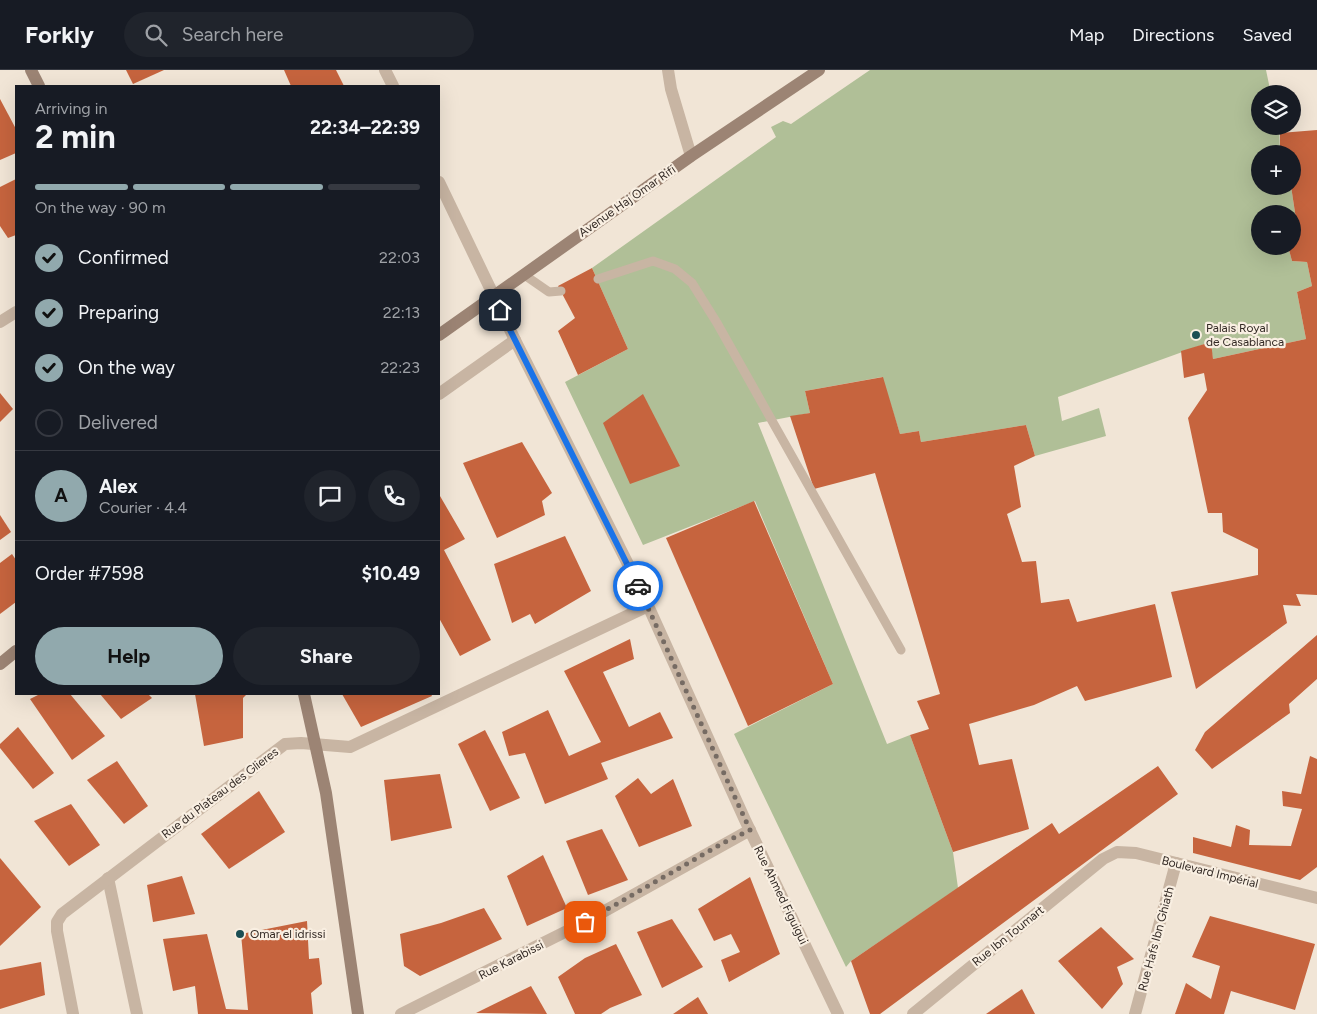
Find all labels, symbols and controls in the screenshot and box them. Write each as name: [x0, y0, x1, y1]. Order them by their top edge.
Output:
search box: [124, 12, 474, 57]
text: Forkly: [25, 20, 94, 49]
icon: search: [142, 21, 170, 49]
text: Search here: [182, 23, 283, 46]
text: Map: [1069, 24, 1104, 46]
text: Directions: [1132, 24, 1214, 46]
text: Saved: [1242, 24, 1292, 46]
map controls: [1251, 85, 1301, 255]
button: layers: [1251, 85, 1301, 135]
text: Arriving in: [35, 99, 107, 118]
text: 22:34–22:39: [310, 116, 420, 139]
text: 2 min: [35, 118, 116, 156]
button: +: [1251, 145, 1301, 195]
street label: Avenue Haj Omar Rifi: [576, 162, 678, 240]
text: On the way · 90 m: [35, 198, 166, 217]
button: −: [1251, 205, 1301, 255]
icon: check: [35, 244, 63, 272]
text: Confirmed: [78, 246, 169, 269]
text: 22:03: [379, 248, 420, 267]
pin: [479, 289, 521, 331]
icon: home: [486, 296, 514, 324]
icon: check: [35, 299, 63, 327]
text: Preparing: [78, 301, 159, 324]
text: 22:13: [383, 303, 420, 322]
place label: Palais Royal de Casablanca: [1206, 321, 1284, 349]
marker: Palais Royal de Casablanca: [1190, 329, 1202, 341]
icon: check: [35, 354, 63, 382]
text: On the way: [78, 356, 175, 379]
text: 22:23: [380, 358, 420, 377]
text: Delivered: [78, 411, 158, 434]
button: chat: [304, 470, 356, 522]
button: phone: [368, 470, 420, 522]
text: Alex: [99, 475, 138, 498]
text: A: [54, 484, 68, 507]
text: Courier · 4.4: [99, 498, 187, 517]
courier: [613, 561, 663, 611]
text: Order #7598: [35, 562, 144, 585]
text: $10.49: [361, 562, 420, 585]
icon: car: [624, 572, 652, 600]
button: Help: [35, 627, 223, 685]
button: Share: [233, 627, 420, 685]
street label: Rue du Plateau des Glieres: [159, 744, 281, 841]
street label: Rue Ahmed Figuigui: [751, 844, 811, 946]
street label: Boulevard Impérial: [1160, 853, 1260, 891]
street label: Rue Hafs Ibn Ghiath: [1135, 885, 1177, 993]
pin: [564, 901, 606, 943]
street label: Rue Ibn Toumart: [969, 903, 1047, 969]
icon: bag: [571, 908, 599, 936]
place label: Omar el idrissi: [250, 927, 325, 941]
marker: Omar el idrissi: [234, 928, 246, 940]
street label: Rue Karabissi: [476, 938, 546, 982]

